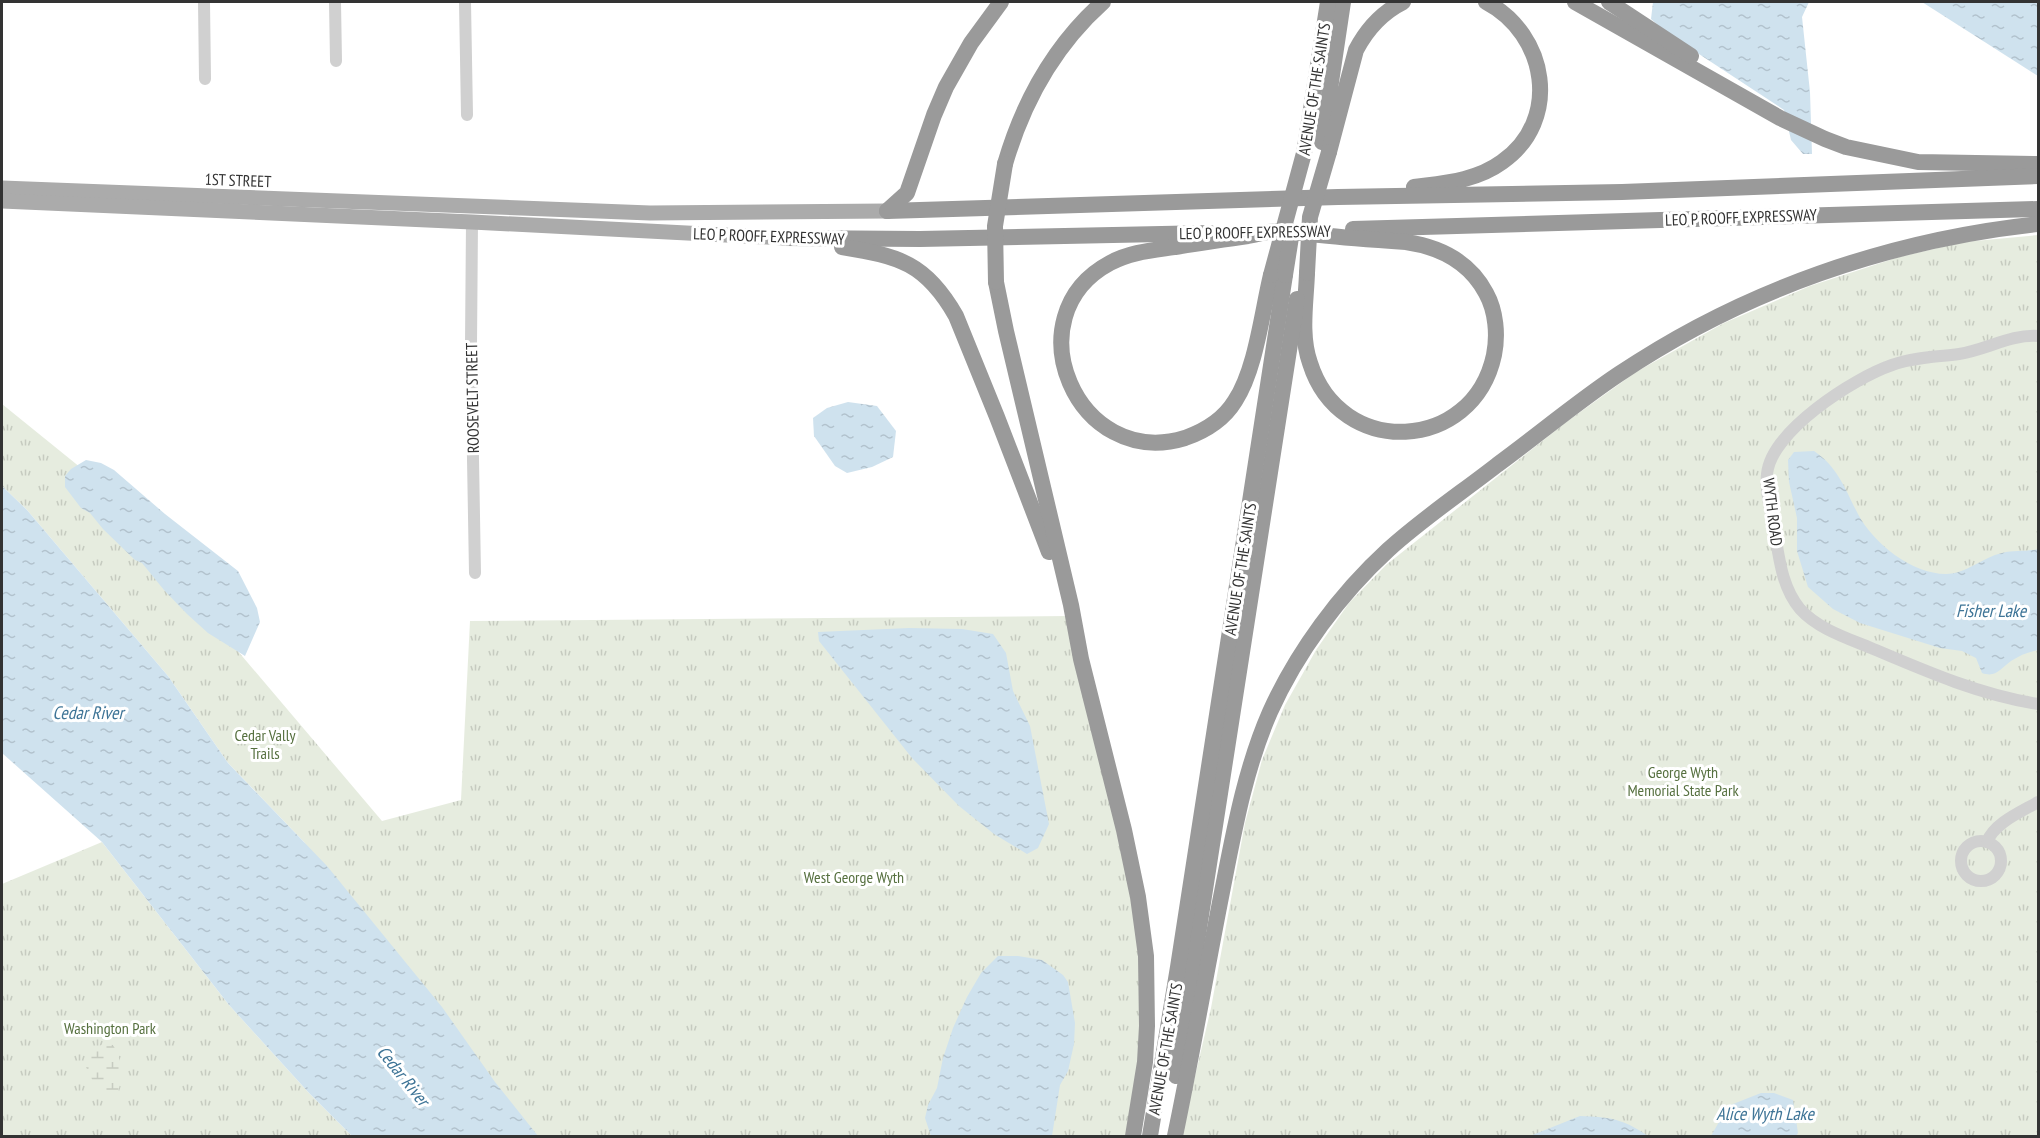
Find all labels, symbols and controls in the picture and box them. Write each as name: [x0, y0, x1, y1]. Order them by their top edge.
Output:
street label: AVENUE OF THE SAINTS: [1294, 21, 1334, 157]
street label: 1ST STREET: [204, 169, 272, 191]
street label: LEO P ROOFF EXPRESSWAY: [1665, 204, 1818, 230]
street label: LEO P ROOFF EXPRESSWAY: [1179, 221, 1332, 243]
street label: LEO P ROOFF EXPRESSWAY: [693, 223, 846, 249]
street label: ROOSEVELT STREET: [461, 343, 483, 453]
street label: WYTH ROAD: [1759, 477, 1787, 547]
street label: AVENUE OF THE SAINTS: [1220, 501, 1260, 637]
water label: Fisher Lake: [1956, 599, 2028, 622]
water label: Cedar River: [53, 701, 126, 724]
park label: Cedar Vally Trails: [235, 725, 295, 763]
park label: George Wyth Memorial State Park: [1627, 762, 1739, 800]
park label: West George Wyth: [804, 867, 904, 887]
street label: AVENUE OF THE SAINTS: [1144, 981, 1186, 1116]
park label: Washington Park: [64, 1018, 157, 1038]
water label: Cedar River: [372, 1041, 437, 1113]
water label: Alice Wyth Lake: [1716, 1102, 1815, 1125]

